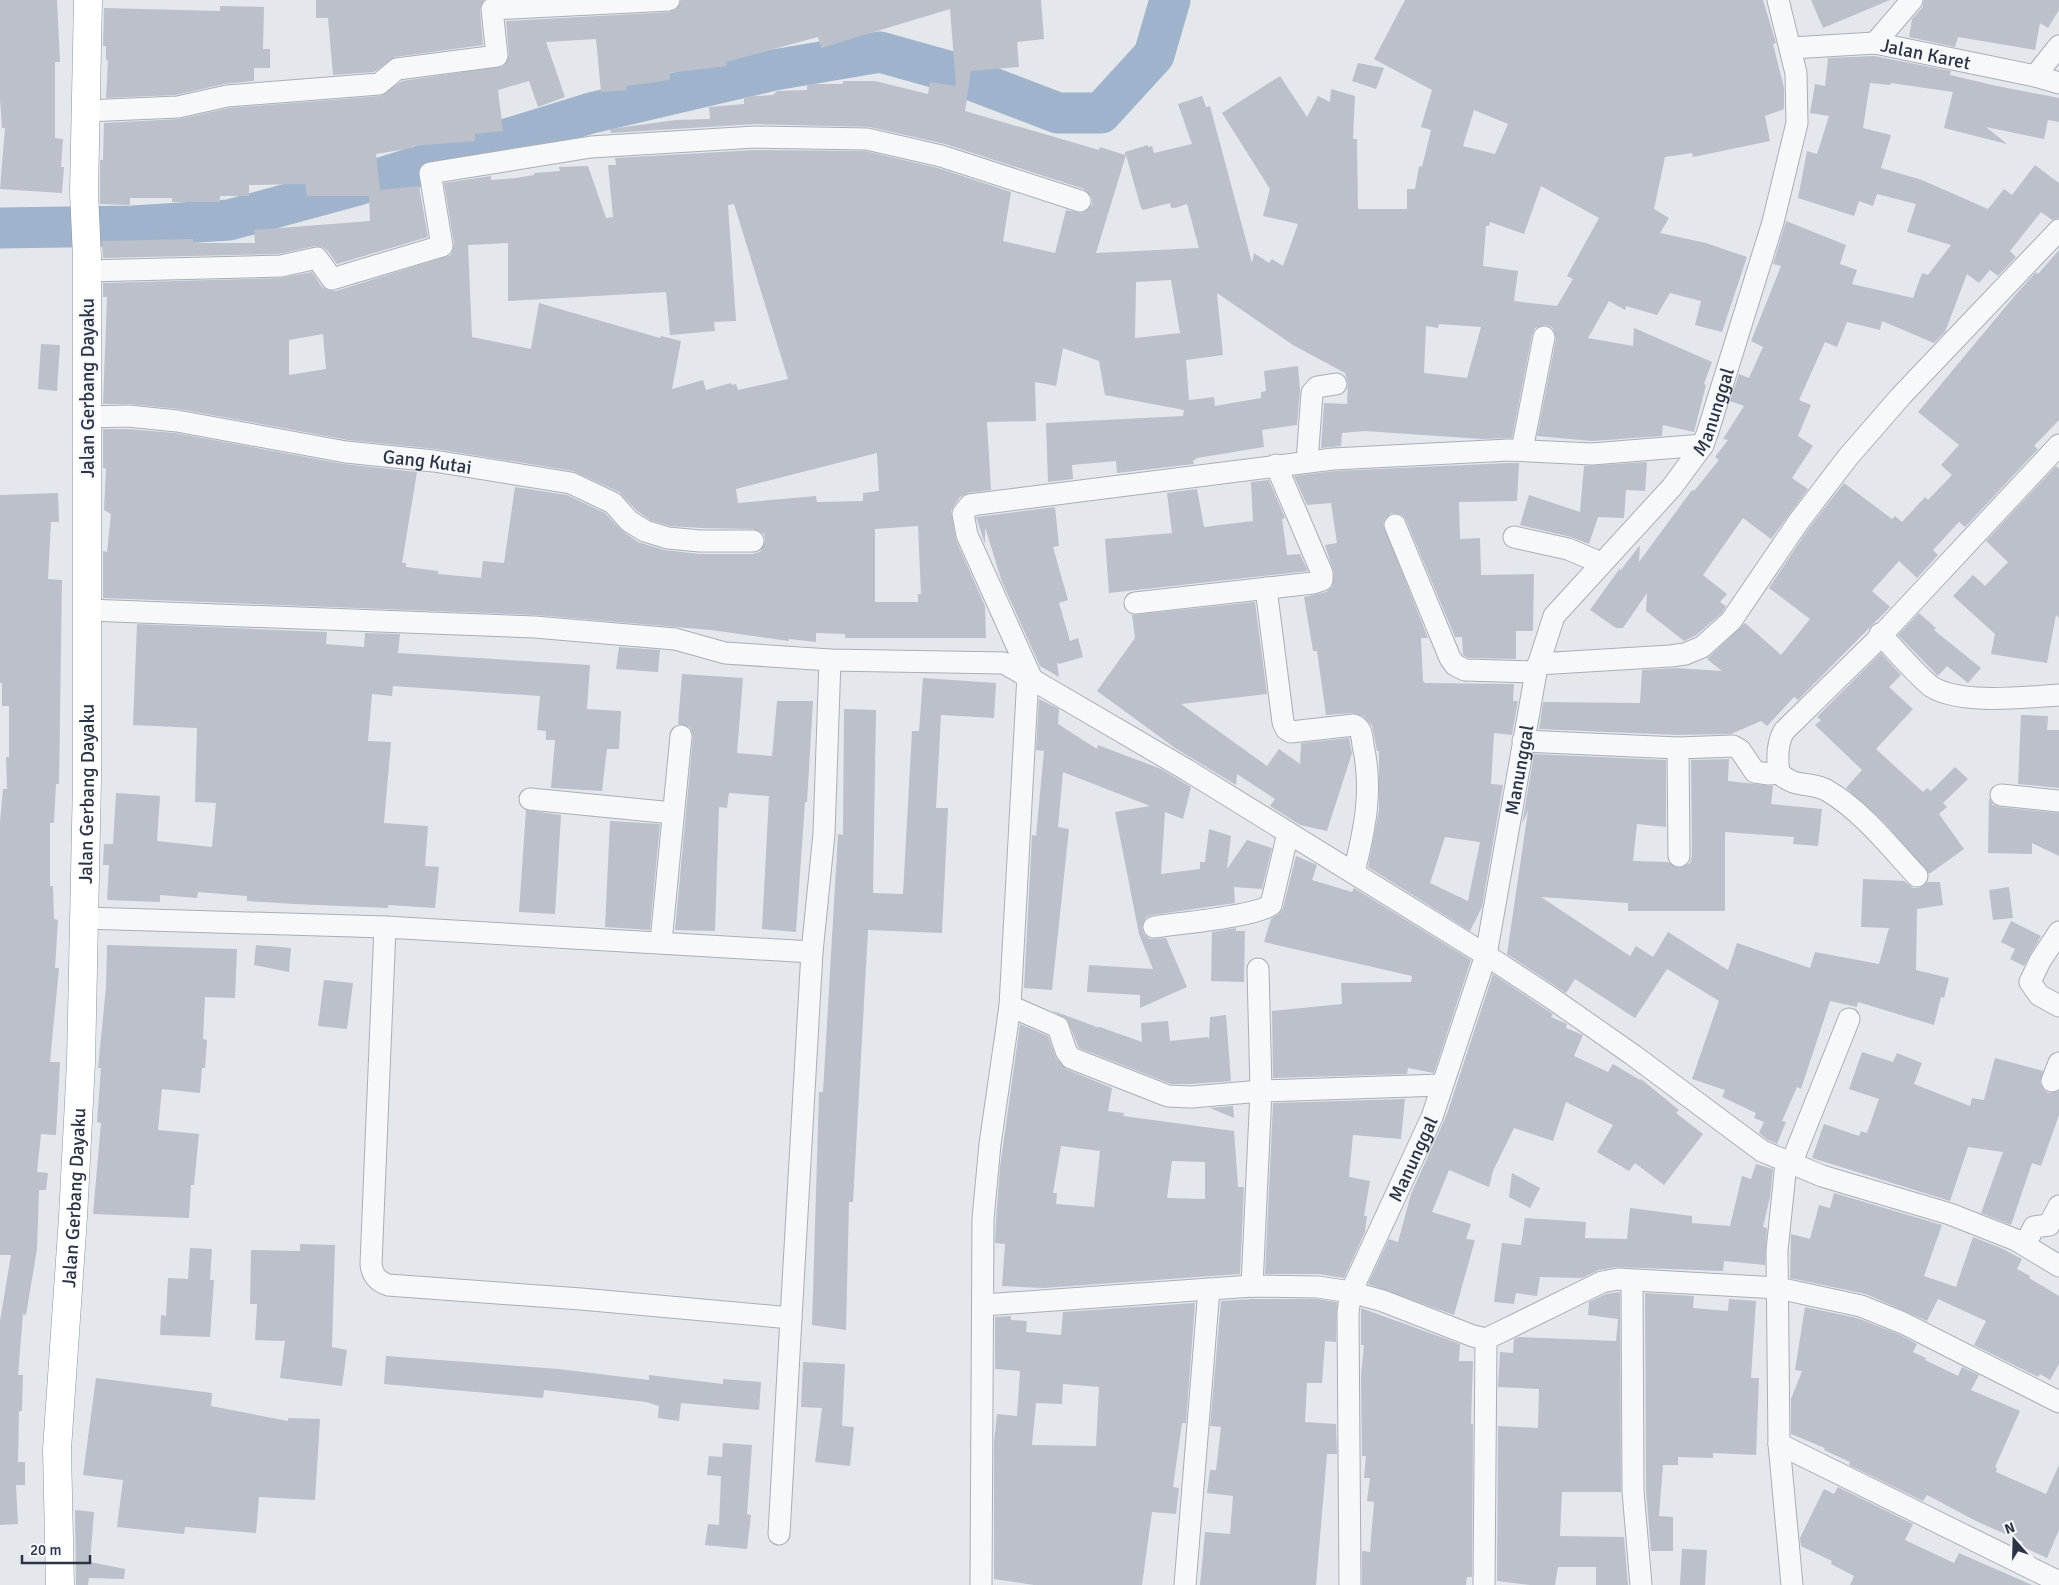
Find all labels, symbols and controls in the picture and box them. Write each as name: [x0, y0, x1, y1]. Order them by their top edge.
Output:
street label: Jalan Karet: [1878, 33, 1973, 75]
street label: Jalan Gerbang Dayaku: [76, 298, 100, 478]
street label: Manunggal: [1688, 365, 1740, 461]
street label: Gang Kutai: [382, 445, 473, 480]
street label: Jalan Gerbang Dayaku: [74, 704, 100, 884]
street label: Manunggal: [1500, 723, 1539, 817]
street label: Jalan Gerbang Dayaku: [57, 1107, 92, 1288]
street label: Manunggal: [1383, 1113, 1444, 1206]
north arrow: [1989, 1515, 2039, 1565]
text: N: [2002, 1519, 2017, 1538]
scale bar: [22, 1532, 90, 1564]
text: 20 m: [30, 1541, 61, 1559]

